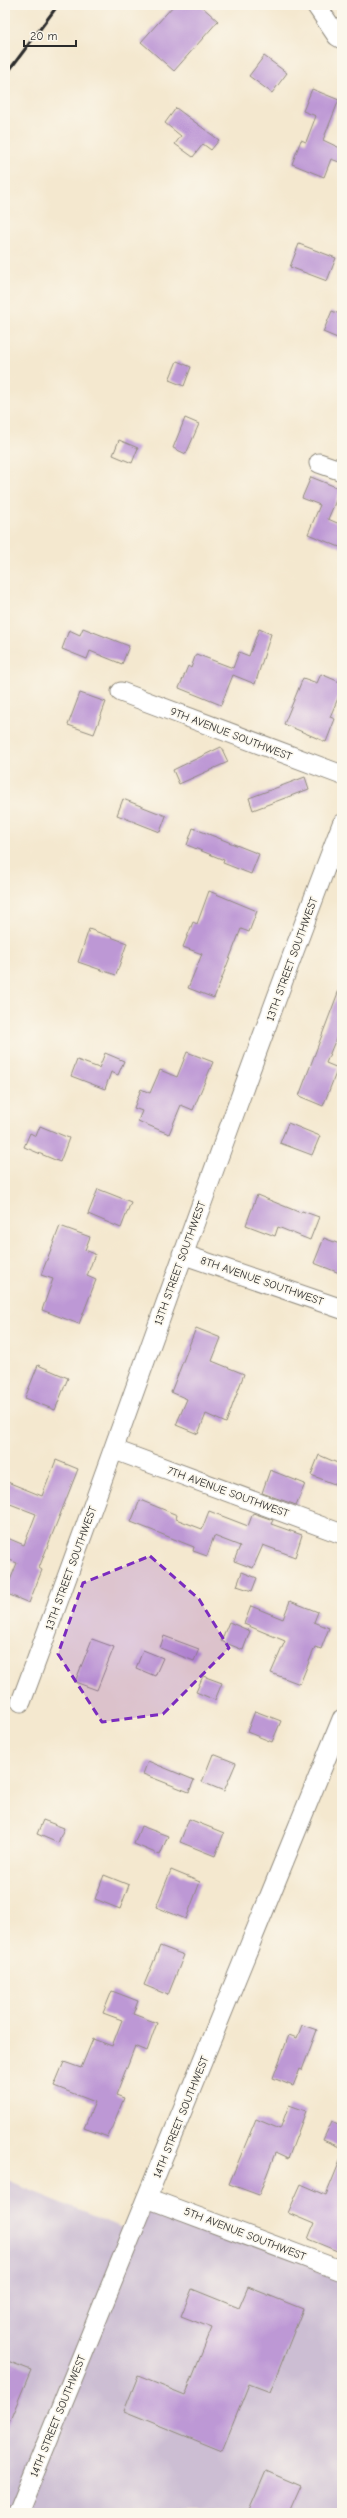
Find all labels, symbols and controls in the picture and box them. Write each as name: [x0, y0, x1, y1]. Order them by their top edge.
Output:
scale bar: [24, 22, 76, 48]
text: 20 m: [30, 29, 58, 43]
street label: 9TH AVENUE SOUTHWEST: [168, 705, 294, 763]
street label: 13TH STREET SOUTHWEST: [264, 895, 321, 1023]
street label: 13TH STREET SOUTHWEST: [152, 1199, 209, 1327]
street label: 8TH AVENUE SOUTHWEST: [199, 1254, 325, 1308]
street label: 7TH AVENUE SOUTHWEST: [165, 1464, 291, 1520]
street label: 13TH STREET SOUTHWEST: [43, 1504, 100, 1632]
street label: 14TH STREET SOUTHWEST: [151, 2054, 212, 2180]
street label: 5TH AVENUE SOUTHWEST: [182, 2205, 308, 2263]
street label: 14TH STREET SOUTHWEST: [28, 2353, 89, 2479]

